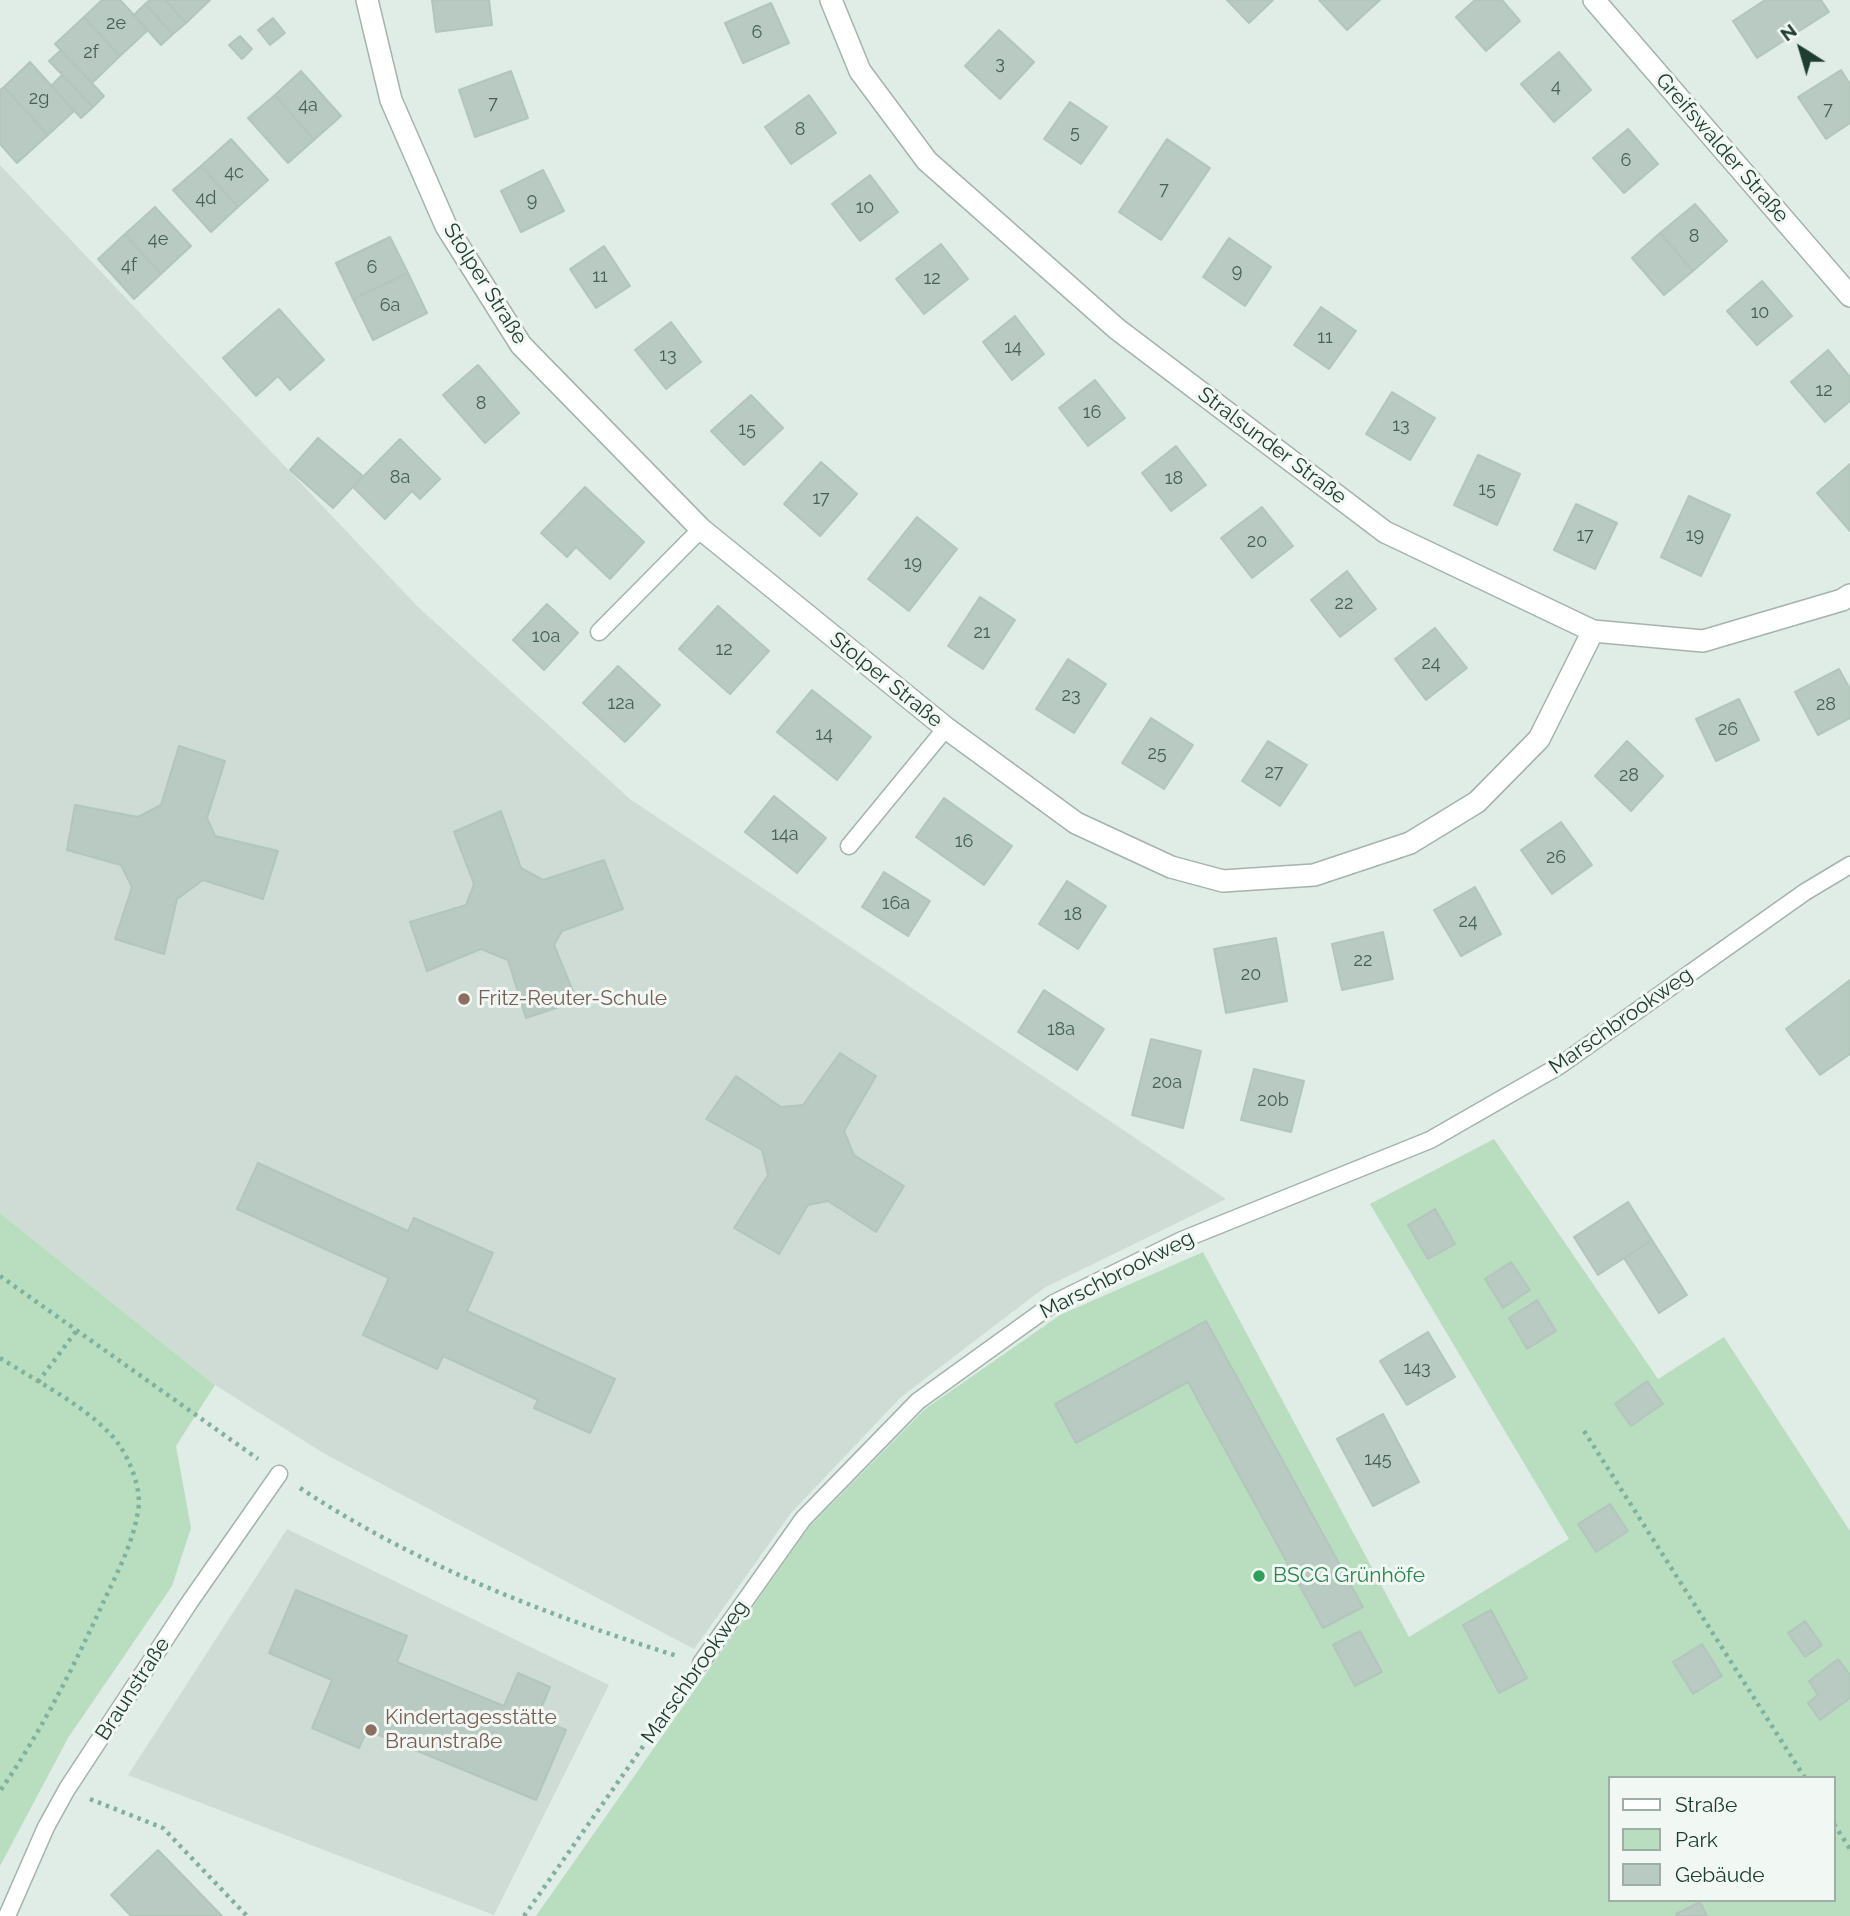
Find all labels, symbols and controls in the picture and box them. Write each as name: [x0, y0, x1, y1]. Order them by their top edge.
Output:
house number: 2e: [106, 13, 126, 35]
north arrow: [1766, 14, 1836, 84]
text: N: [1776, 19, 1801, 45]
house number: 6: [752, 22, 762, 44]
house number: 2f: [83, 42, 99, 64]
house number: 3: [995, 53, 1005, 75]
street label: Greifswalder Straße: [1650, 68, 1794, 228]
house number: 4: [1551, 76, 1561, 98]
house number: 2g: [29, 88, 49, 110]
house number: 7: [488, 93, 498, 115]
house number: 4a: [298, 95, 318, 117]
house number: 7: [1823, 99, 1833, 121]
house number: 8: [795, 119, 805, 141]
house number: 5: [1070, 122, 1080, 144]
house number: 6: [1621, 150, 1631, 172]
house number: 4c: [224, 162, 244, 184]
house number: 7: [1159, 179, 1169, 201]
house number: 4d: [195, 188, 217, 210]
house number: 9: [527, 190, 537, 212]
house number: 10: [856, 197, 874, 219]
street label: Stolper Straße: [438, 219, 532, 349]
house number: 8: [1689, 226, 1699, 248]
house number: 4e: [148, 229, 168, 251]
house number: 4f: [121, 255, 137, 277]
house number: 6: [367, 257, 377, 279]
house number: 9: [1232, 261, 1242, 283]
house number: 11: [592, 266, 608, 288]
house number: 12: [923, 268, 941, 290]
house number: 6a: [380, 295, 400, 317]
house number: 10: [1751, 302, 1769, 324]
house number: 11: [1317, 327, 1333, 349]
house number: 14: [1004, 337, 1022, 359]
house number: 13: [659, 345, 677, 367]
house number: 12: [1815, 380, 1833, 402]
street label: Stralsunder Straße: [1193, 382, 1351, 510]
house number: 8: [476, 393, 486, 415]
house number: 16: [1083, 402, 1101, 424]
house number: 13: [1392, 415, 1410, 437]
house number: 15: [738, 419, 756, 441]
house number: 8a: [390, 467, 410, 489]
house number: 18: [1165, 468, 1183, 490]
house number: 15: [1478, 479, 1496, 501]
house number: 17: [812, 488, 830, 510]
house number: 17: [1576, 525, 1594, 547]
house number: 19: [1686, 525, 1704, 547]
house number: 20: [1247, 531, 1267, 553]
house number: 19: [904, 553, 922, 575]
house number: 22: [1335, 593, 1353, 615]
house number: 21: [973, 622, 991, 644]
house number: 10a: [532, 626, 560, 648]
street label: Stolper Straße: [824, 627, 948, 733]
house number: 12: [715, 639, 733, 661]
house number: 24: [1421, 653, 1441, 675]
house number: 23: [1062, 685, 1080, 707]
house number: 12a: [608, 693, 634, 715]
house number: 28: [1816, 694, 1836, 716]
house number: 26: [1718, 719, 1738, 741]
house number: 14: [815, 724, 833, 746]
house number: 25: [1147, 743, 1167, 765]
house number: 27: [1264, 762, 1284, 784]
house number: 28: [1619, 765, 1639, 787]
house number: 14a: [771, 824, 799, 846]
house number: 16: [955, 831, 973, 853]
house number: 26: [1546, 847, 1566, 869]
house number: 16a: [882, 893, 910, 915]
house number: 18: [1064, 904, 1082, 926]
house number: 24: [1458, 911, 1478, 933]
house number: 22: [1354, 950, 1372, 972]
street label: Marschbrookweg: [1544, 962, 1698, 1080]
house number: 20: [1241, 964, 1261, 986]
place label: Fritz-Reuter-Schule: [478, 986, 667, 1012]
marker: Fritz-Reuter-Schule: [456, 991, 472, 1007]
house number: 18a: [1047, 1019, 1075, 1041]
house number: 20a: [1152, 1072, 1182, 1094]
house number: 20b: [1257, 1090, 1289, 1112]
street label: Marschbrookweg: [1036, 1225, 1198, 1325]
house number: 143: [1403, 1358, 1431, 1380]
house number: 145: [1364, 1449, 1392, 1471]
place label: BSCG Grünhöfe: [1273, 1563, 1425, 1589]
marker: BSCG Grünhöfe: [1251, 1568, 1267, 1584]
street label: Marschbrookweg: [636, 1595, 754, 1749]
street label: Braunstraße: [90, 1633, 176, 1745]
place label: Kindertagesstätte Braunstraße: [385, 1705, 557, 1755]
marker: Kindertagesstätte Braunstraße: [363, 1722, 379, 1738]
legend: [1608, 1776, 1836, 1902]
text: Straße: [1675, 1792, 1737, 1817]
text: Park: [1675, 1827, 1718, 1852]
text: Gebäude: [1675, 1862, 1765, 1887]

